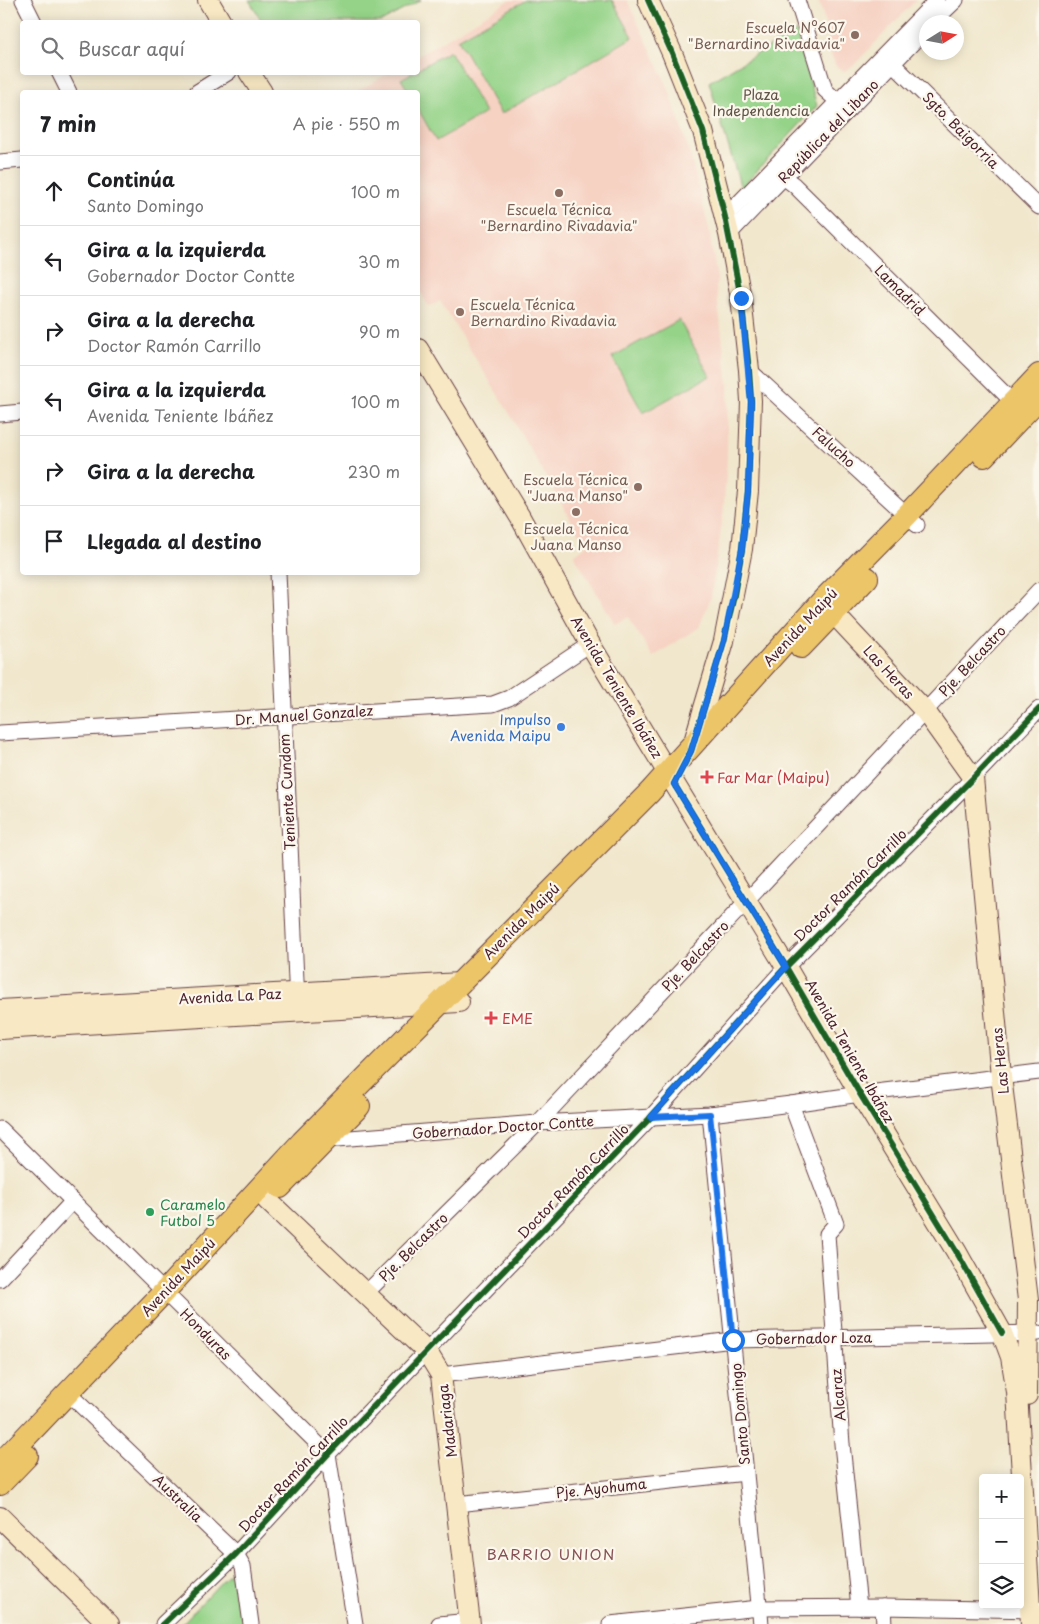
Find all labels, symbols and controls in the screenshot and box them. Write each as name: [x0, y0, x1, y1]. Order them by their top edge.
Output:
north arrow: [919, 15, 964, 60]
place label: Escuela Nº607 "Bernardino Rivadavia": [688, 17, 845, 54]
search box: [20, 20, 420, 75]
marker: Escuela Nº607 "Bernardino Rivadavia": [849, 29, 861, 41]
icon: search: [38, 34, 66, 62]
text: Buscar aquí: [78, 34, 185, 62]
street label: República del Libano: [773, 74, 883, 188]
park label: Plaza Independencia: [712, 84, 810, 121]
street label: Sgto. Baigorria: [918, 87, 1005, 174]
text: 7 min: [40, 107, 96, 139]
text: A pie · 550 m: [293, 111, 400, 135]
text: Continúa: [87, 165, 175, 193]
icon: ahead: [40, 177, 68, 205]
text: 100 m: [351, 179, 400, 203]
marker: Escuela Técnica "Bernardino Rivadavia": [553, 187, 565, 199]
text: Santo Domingo: [87, 193, 204, 217]
place label: Escuela Técnica "Bernardino Rivadavia": [480, 199, 638, 236]
text: Gira a la izquierda: [87, 235, 266, 263]
icon: left: [40, 247, 68, 275]
text: 30 m: [358, 249, 400, 273]
street label: Lamadrid: [870, 260, 930, 320]
text: Gobernador Doctor Contte: [87, 263, 295, 287]
route end: [730, 287, 753, 310]
place label: Escuela Técnica Bernardino Rivadavia: [470, 294, 616, 331]
text: Gira a la derecha: [87, 305, 255, 333]
marker: Escuela Técnica Bernardino Rivadavia: [454, 306, 466, 318]
icon: right: [40, 317, 68, 345]
text: 90 m: [359, 319, 400, 343]
text: Doctor Ramón Carrillo: [87, 333, 261, 357]
text: Gira a la izquierda: [87, 375, 266, 403]
icon: left: [40, 387, 68, 415]
text: 100 m: [351, 389, 400, 413]
text: Avenida Teniente Ibáñez: [87, 403, 273, 427]
street label: Falucho: [808, 422, 861, 472]
icon: right: [40, 457, 68, 485]
text: Gira a la derecha: [87, 457, 255, 485]
text: 230 m: [348, 459, 400, 483]
place label: Escuela Técnica "Juana Manso": [523, 469, 628, 506]
marker: Escuela Técnica "Juana Manso": [632, 481, 644, 493]
marker: Escuela Técnica Juana Manso: [570, 506, 582, 518]
place label: Escuela Técnica Juana Manso: [524, 518, 629, 555]
icon: arrive: [40, 527, 68, 555]
text: Llegada al destino: [87, 527, 261, 555]
street label: Avenida Maipú: [758, 583, 842, 671]
street label: Avenida Teniente Ibáñez: [566, 612, 668, 763]
street label: Pje. Belcastro: [933, 621, 1011, 701]
street label: Las Heras: [859, 640, 919, 704]
street label: Dr. Manuel Gonzalez: [234, 700, 374, 730]
place label: Impulso Avenida Maipu: [450, 709, 551, 746]
marker: Impulso Avenida Maipu: [555, 721, 567, 733]
street label: Teniente Cundom: [273, 733, 301, 851]
place label: Far Mar (Maipu): [717, 767, 830, 788]
marker: Far Mar (Maipu): [701, 771, 713, 783]
street label: Doctor Ramón Carrillo: [789, 824, 911, 946]
street label: Avenida Maipú: [478, 878, 564, 964]
street label: Pje. Belcastro: [656, 916, 734, 996]
street label: Avenida Teniente Ibáñez: [800, 975, 900, 1127]
street label: Avenida La Paz: [178, 983, 282, 1009]
place label: EME: [502, 1008, 533, 1029]
marker: EME: [484, 1011, 498, 1025]
street label: Las Heras: [986, 1027, 1014, 1095]
street label: Gobernador Doctor Contte: [411, 1110, 595, 1144]
street label: Doctor Ramón Carrillo: [513, 1119, 634, 1243]
place label: Caramelo Futbol 5: [160, 1194, 226, 1231]
marker: Caramelo Futbol 5: [144, 1206, 156, 1218]
street label: Pje. Belcastro: [374, 1207, 453, 1286]
street label: Avenida Maipú: [136, 1233, 220, 1321]
street label: Honduras: [176, 1304, 236, 1364]
street label: Gobernador Loza: [756, 1326, 873, 1350]
route start: [722, 1329, 745, 1352]
street label: Santo Domingo: [725, 1362, 755, 1466]
street label: Alcaraz: [825, 1368, 851, 1422]
street label: Madariaga: [432, 1383, 462, 1459]
street label: Doctor Ramón Carrillo: [233, 1411, 353, 1537]
street label: Australia: [149, 1469, 208, 1527]
street label: Pje. Ayohuma: [555, 1473, 648, 1503]
map controls: [979, 1474, 1024, 1609]
button: +: [979, 1474, 1024, 1519]
button: −: [979, 1519, 1024, 1564]
district label: BARRIO UNION: [487, 1542, 615, 1565]
button: layers: [979, 1564, 1024, 1609]

